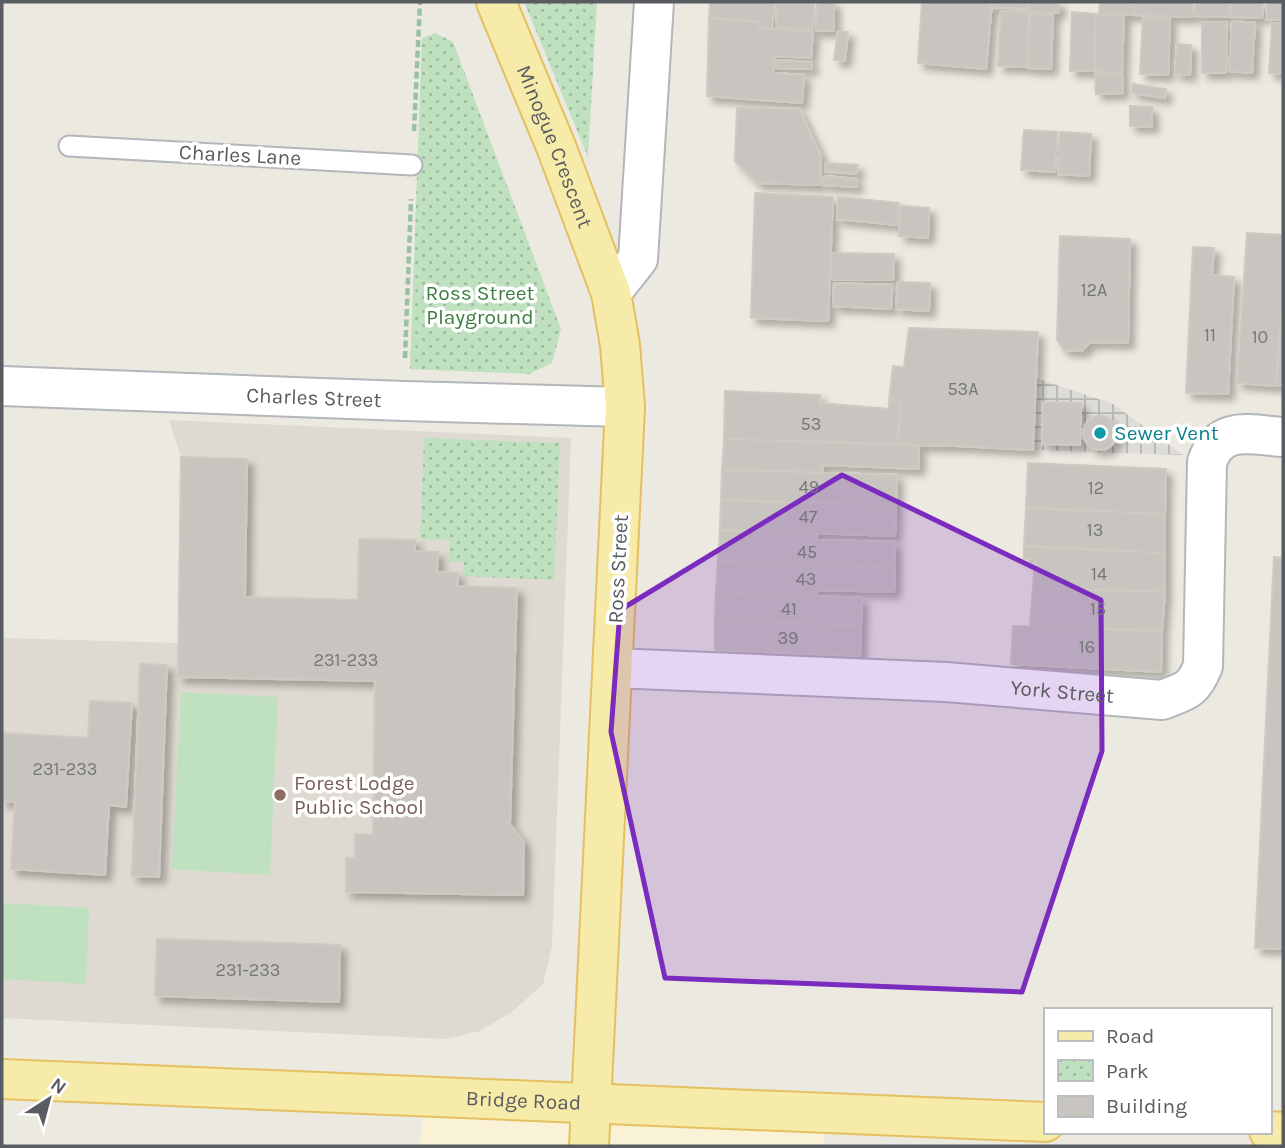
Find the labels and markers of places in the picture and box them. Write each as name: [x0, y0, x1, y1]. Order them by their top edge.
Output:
place label: Sewer Vent: [1114, 421, 1219, 445]
marker: Sewer Vent: [1092, 425, 1108, 441]
place label: Forest Lodge Public School: [294, 771, 424, 819]
marker: Forest Lodge Public School: [272, 787, 288, 803]

